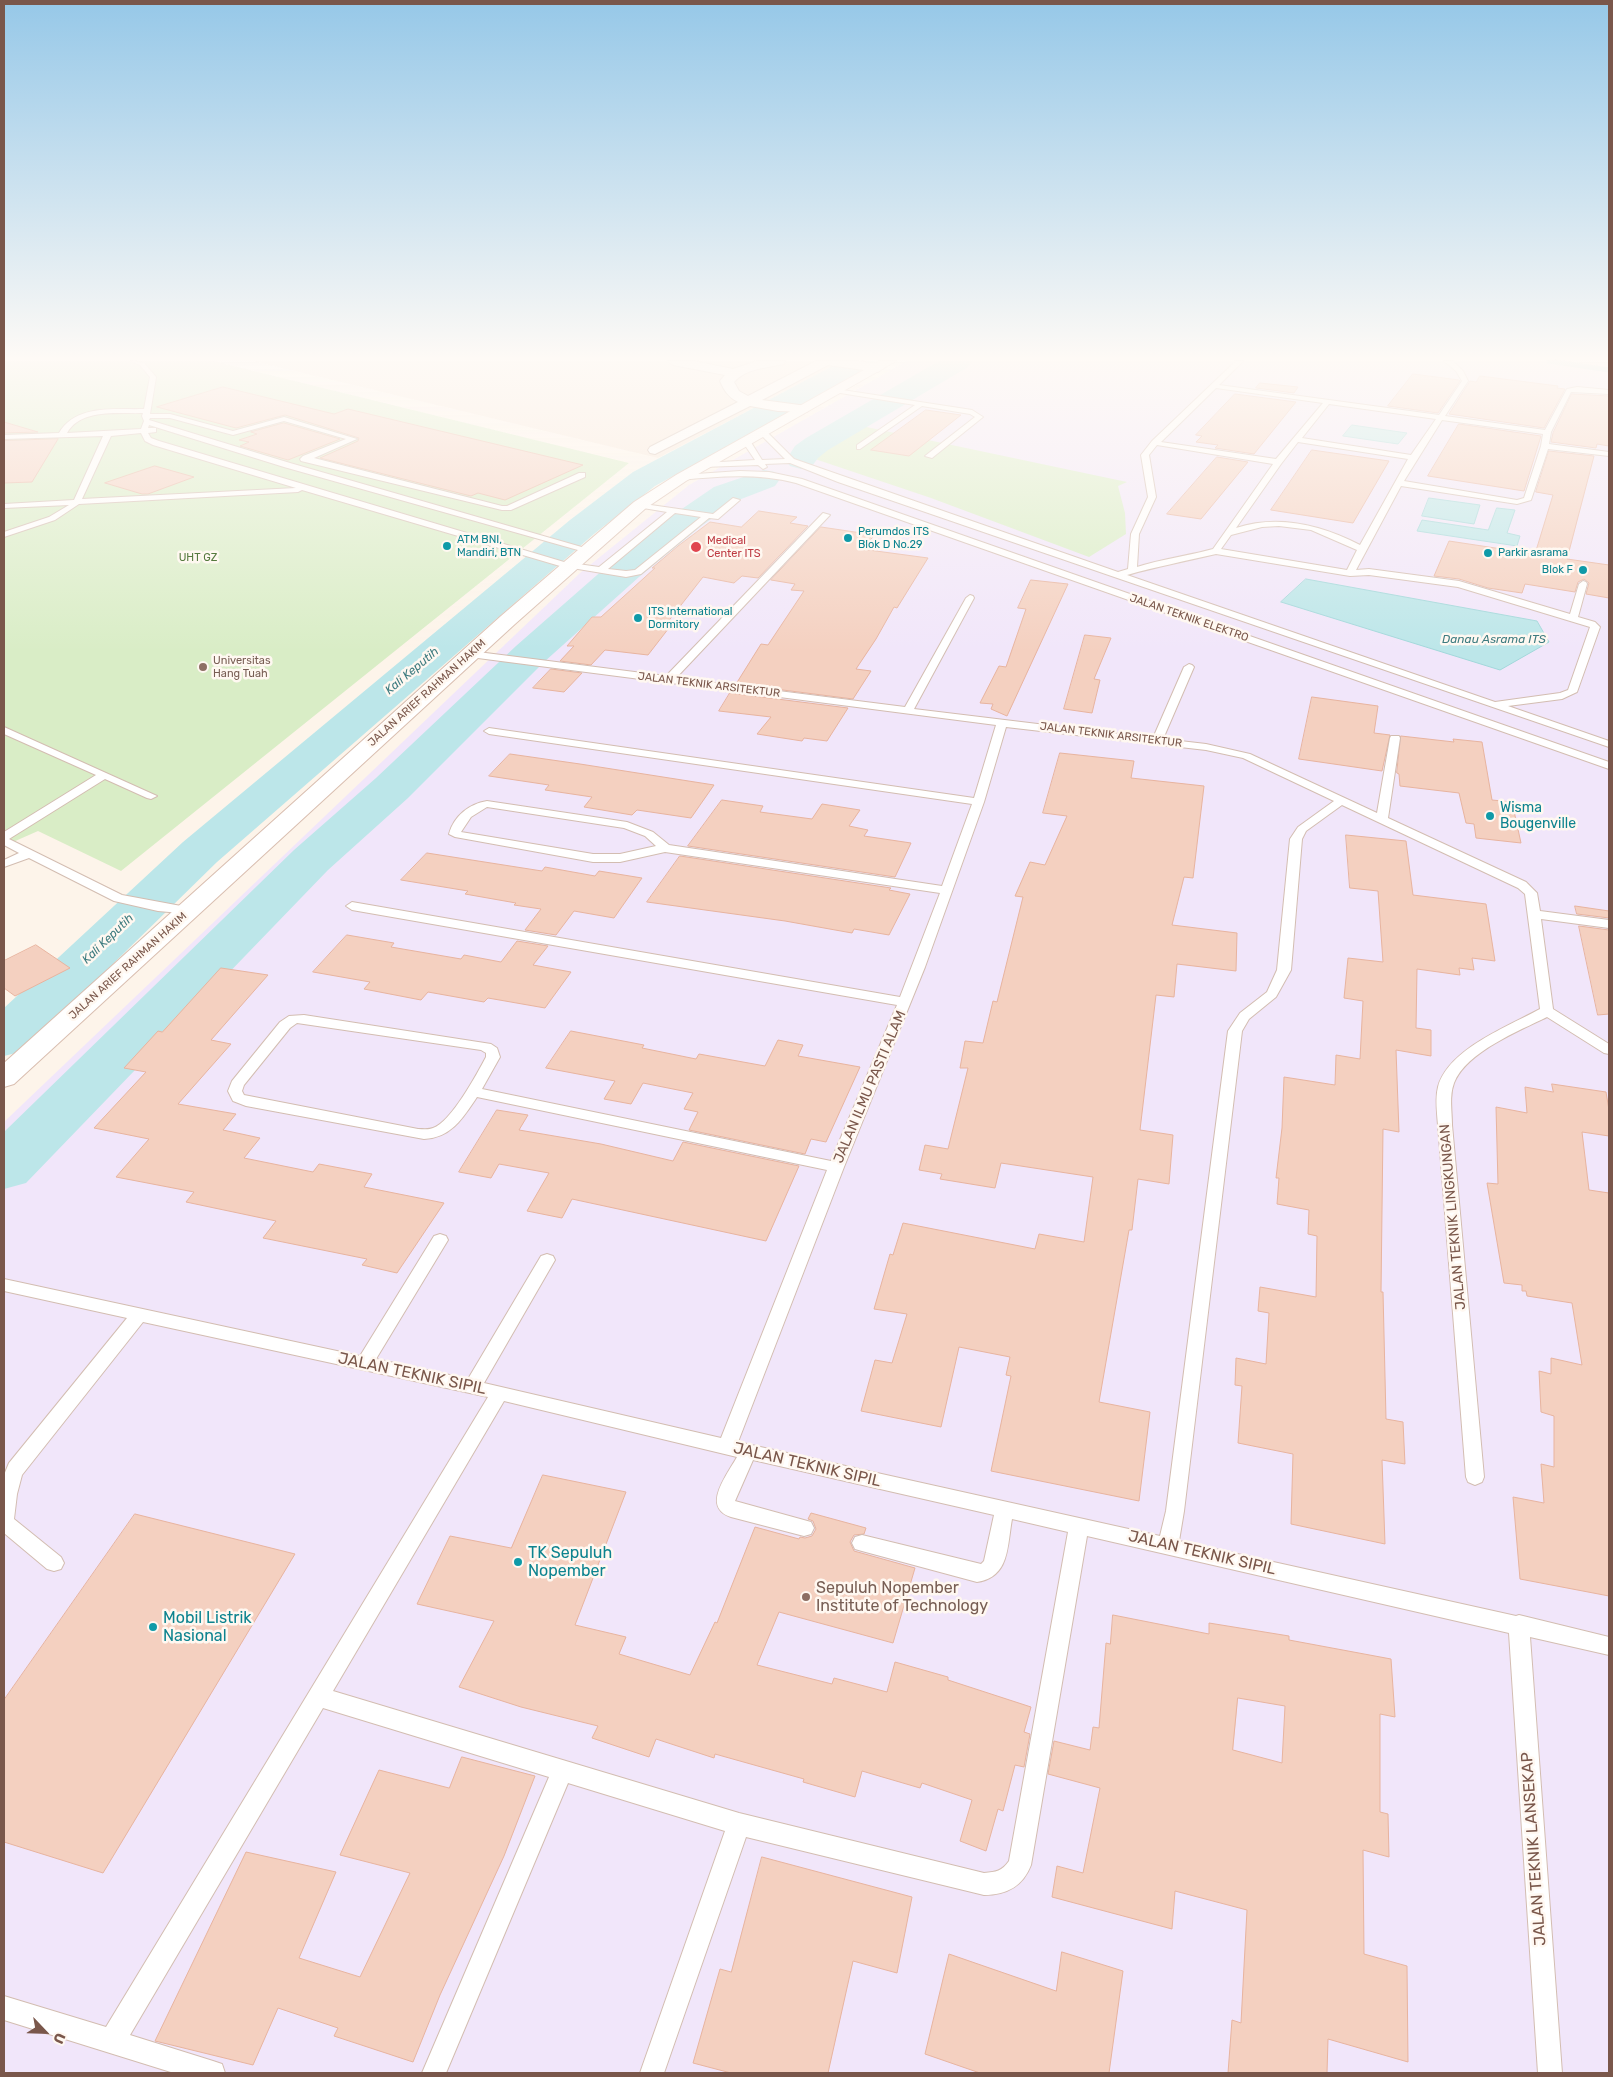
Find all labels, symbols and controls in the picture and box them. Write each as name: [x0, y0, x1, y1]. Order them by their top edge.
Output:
place label: Perumdos ITS Blok D No.29: [858, 525, 929, 551]
marker: Perumdos ITS Blok D No.29: [842, 532, 854, 544]
place label: ATM BNI, Mandiri, BTN: [457, 533, 521, 559]
place label: Medical Center ITS: [707, 534, 761, 560]
marker: ATM BNI, Mandiri, BTN: [441, 540, 453, 552]
marker: Medical Center ITS: [689, 540, 703, 554]
place label: Parkir asrama: [1498, 546, 1568, 560]
marker: Parkir asrama: [1482, 547, 1494, 559]
park label: UHT GZ: [179, 551, 217, 565]
place label: Blok F: [1542, 563, 1573, 577]
marker: Blok F: [1577, 564, 1589, 576]
street label: JALAN TEKNIK ELEKTRO: [1128, 591, 1250, 645]
place label: ITS International Dormitory: [648, 605, 732, 631]
marker: ITS International Dormitory: [632, 612, 644, 624]
water label: Danau Asrama ITS: [1442, 633, 1546, 647]
street label: JALAN ARIEF RAHMAN HAKIM: [365, 637, 489, 749]
water label: Kali Keputih: [382, 644, 442, 698]
place label: Universitas Hang Tuah: [213, 654, 271, 680]
marker: Universitas Hang Tuah: [197, 661, 209, 673]
street label: JALAN TEKNIK ARSITEKTUR: [637, 670, 781, 700]
street label: JALAN TEKNIK ARSITEKTUR: [1039, 720, 1183, 750]
place label: Wisma Bougenville: [1500, 800, 1576, 832]
marker: Wisma Bougenville: [1484, 810, 1496, 822]
street label: JALAN ARIEF RAHMAN HAKIM: [66, 910, 190, 1022]
water label: Kali Keputih: [79, 911, 137, 967]
street label: JALAN ILMU PASTI ALAM: [830, 1008, 910, 1166]
street label: JALAN TEKNIK LINGKUNGAN: [1437, 1123, 1469, 1311]
street label: JALAN TEKNIK SIPIL: [336, 1349, 488, 1399]
street label: JALAN TEKNIK SIPIL: [731, 1439, 883, 1491]
street label: JALAN TEKNIK SIPIL: [1126, 1527, 1278, 1579]
place label: TK Sepuluh Nopember: [528, 1543, 612, 1581]
marker: TK Sepuluh Nopember: [512, 1556, 524, 1568]
place label: Sepuluh Nopember Institute of Technology: [816, 1578, 988, 1616]
marker: Sepuluh Nopember Institute of Technology: [800, 1591, 812, 1603]
place label: Mobil Listrik Nasional: [163, 1608, 252, 1646]
marker: Mobil Listrik Nasional: [147, 1621, 159, 1633]
street label: JALAN TEKNIK LANSEKAP: [1518, 1752, 1550, 1946]
north arrow: [20, 2007, 70, 2057]
text: U: [49, 2030, 69, 2046]

